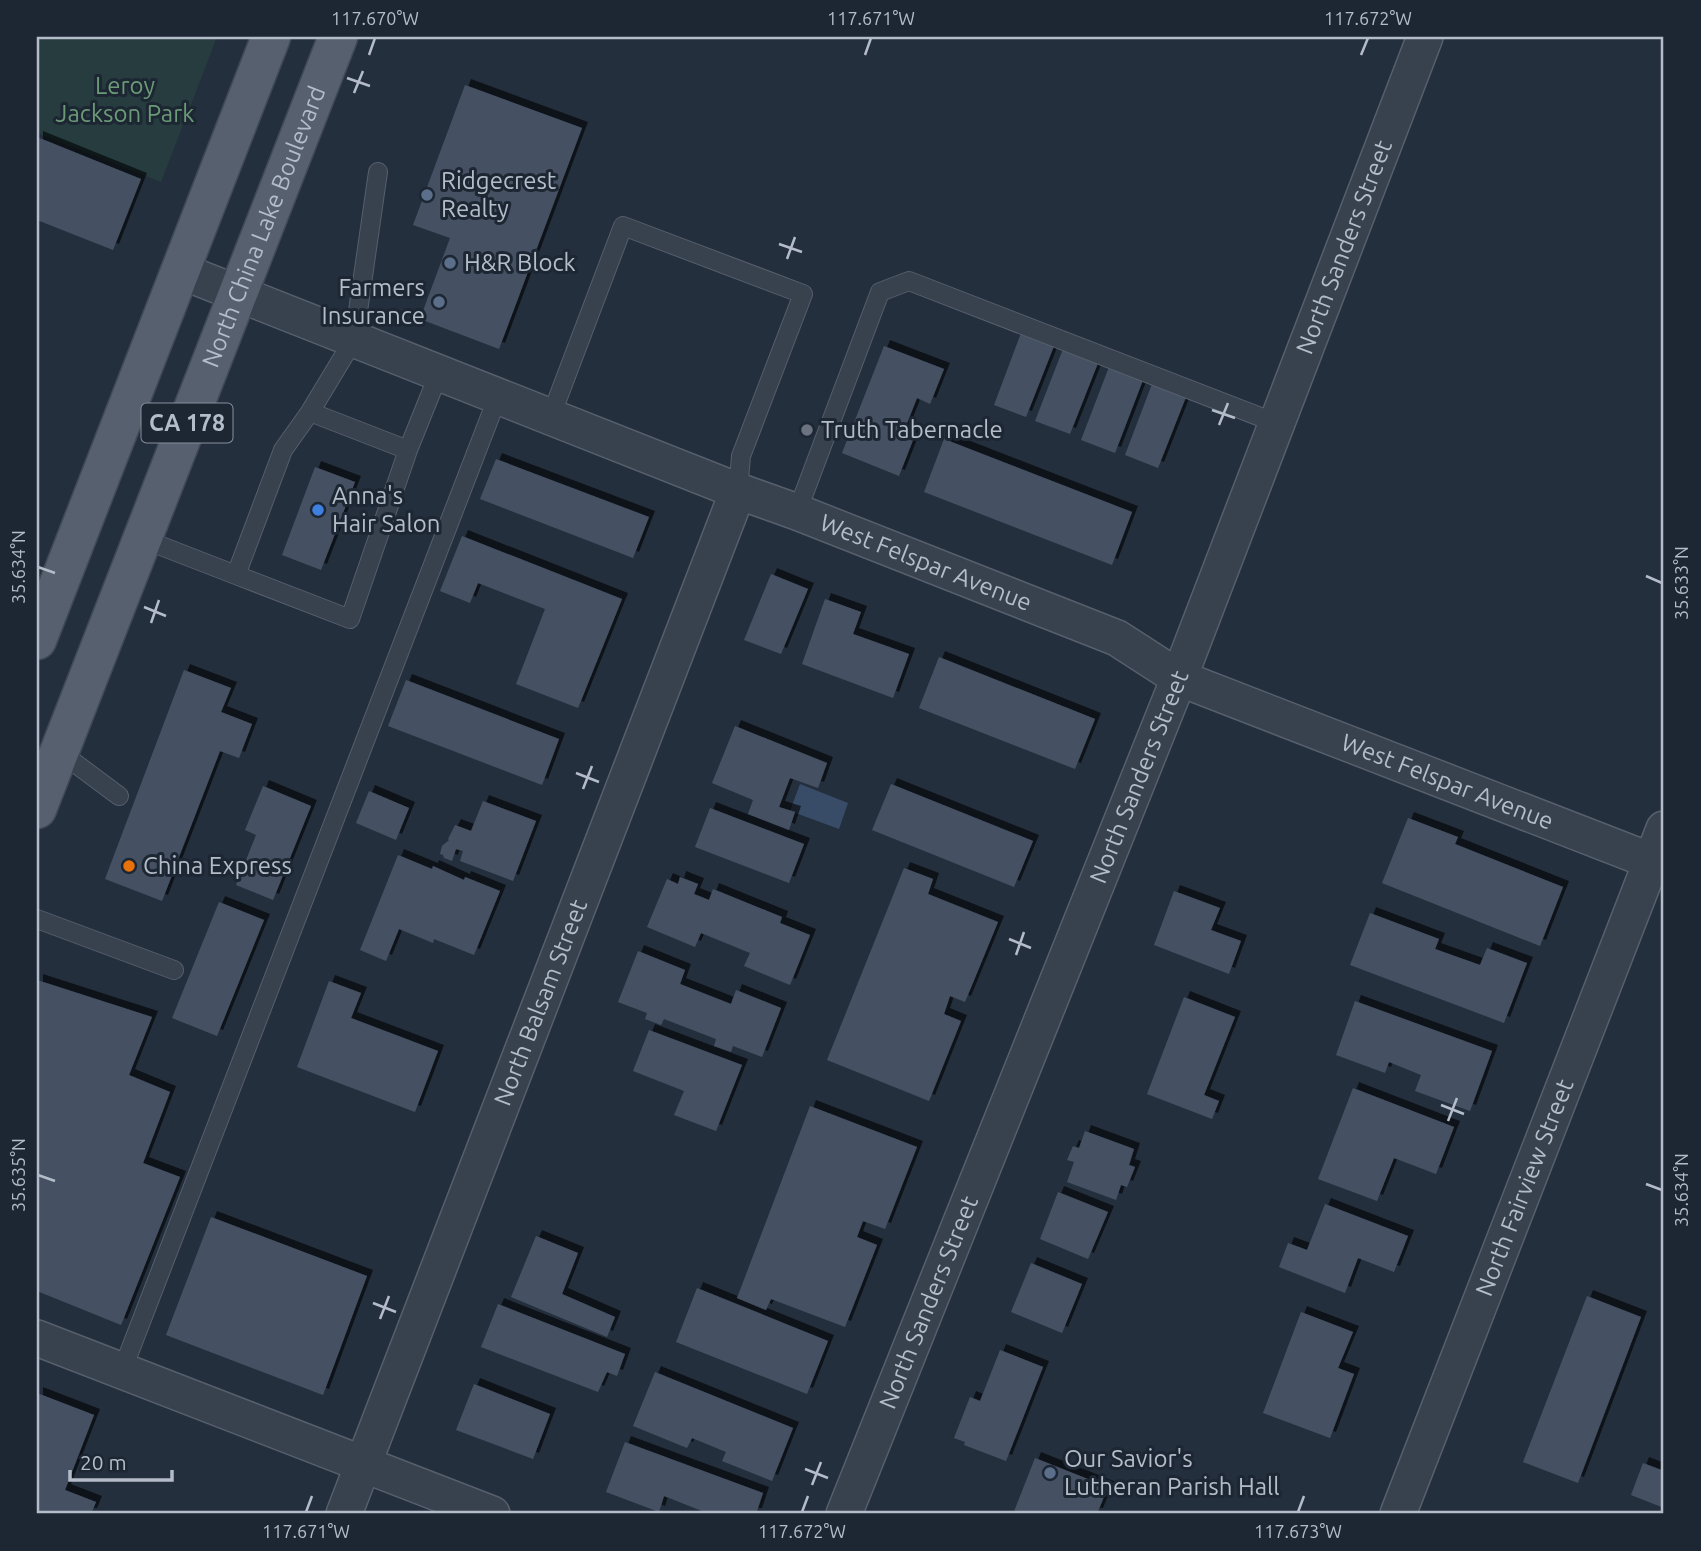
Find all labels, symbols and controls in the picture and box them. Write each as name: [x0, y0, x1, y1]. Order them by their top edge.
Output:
text: 117.670°W: [331, 8, 419, 28]
text: 117.671°W: [827, 8, 915, 28]
text: 117.672°W: [1324, 8, 1412, 28]
park label: Leroy Jackson Park: [56, 72, 194, 127]
street label: North China Lake Boulevard: [197, 82, 331, 371]
street label: North Sanders Street: [1291, 136, 1397, 358]
place label: Ridgecrest Realty: [441, 167, 557, 222]
marker: Ridgecrest Realty: [419, 187, 435, 203]
place label: H&R Block: [464, 249, 576, 276]
marker: H&R Block: [442, 255, 458, 271]
place label: Farmers Insurance: [322, 274, 425, 329]
marker: Farmers Insurance: [431, 294, 447, 310]
road number: CA 178: [142, 404, 232, 442]
place label: Truth Tabernacle: [821, 416, 1003, 443]
marker: Truth Tabernacle: [799, 422, 815, 438]
place label: Anna's Hair Salon: [332, 482, 440, 537]
marker: Anna's Hair Salon: [310, 502, 326, 518]
street label: West Felspar Avenue: [816, 509, 1036, 616]
text: 35.634°N: [8, 530, 28, 604]
text: 35.633°N: [1671, 546, 1691, 620]
street label: North Sanders Street: [1084, 666, 1194, 887]
street label: West Felspar Avenue: [1338, 728, 1557, 835]
place label: China Express: [143, 852, 292, 879]
marker: China Express: [121, 858, 137, 874]
street label: North Balsam Street: [489, 895, 593, 1109]
street label: North Fairview Street: [1470, 1075, 1579, 1300]
text: 35.635°N: [8, 1138, 28, 1212]
text: 35.634°N: [1671, 1153, 1691, 1227]
street label: North Sanders Street: [874, 1191, 983, 1413]
scale bar: [70, 1439, 172, 1483]
place label: Our Savior's Lutheran Parish Hall: [1064, 1445, 1280, 1500]
text: 20 m: [80, 1450, 127, 1474]
marker: Our Savior's Lutheran Parish Hall: [1042, 1465, 1058, 1481]
text: 117.671°W: [262, 1521, 350, 1541]
text: 117.672°W: [758, 1521, 846, 1541]
text: 117.673°W: [1254, 1521, 1342, 1541]

